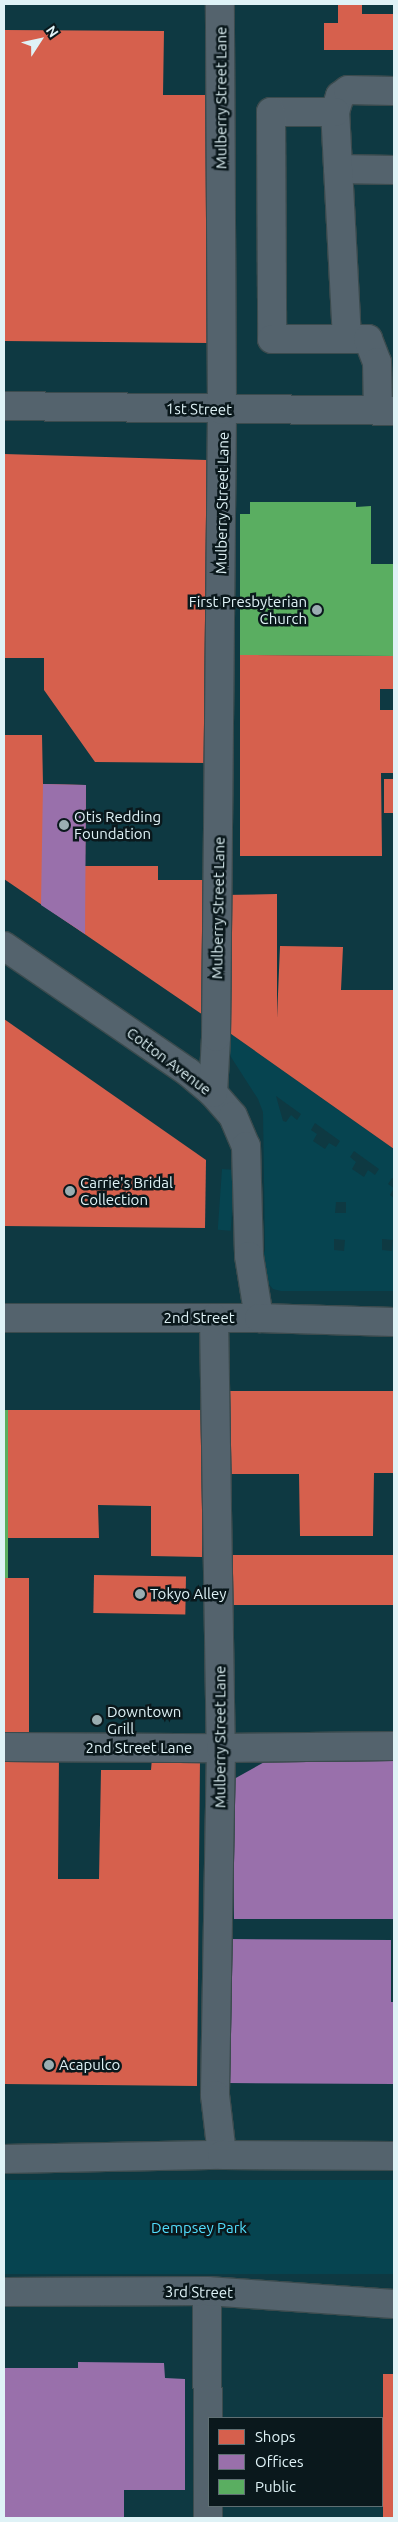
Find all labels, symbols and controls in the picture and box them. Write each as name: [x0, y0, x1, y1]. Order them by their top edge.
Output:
north arrow: [15, 15, 65, 65]
text: N: [43, 23, 62, 40]
street label: Mulberry Street Lane: [212, 27, 230, 169]
street label: 1st Street: [166, 399, 232, 419]
street label: Mulberry Street Lane: [212, 432, 232, 574]
place label: First Presbyterian Church: [189, 592, 307, 627]
marker: First Presbyterian Church: [311, 604, 323, 616]
place label: Otis Redding Foundation: [74, 807, 161, 842]
marker: Otis Redding Foundation: [58, 819, 70, 831]
street label: Mulberry Street Lane: [208, 837, 228, 979]
street label: Cotton Avenue: [123, 1023, 215, 1099]
place label: Carrie's Bridal Collection: [80, 1173, 173, 1208]
marker: Carrie's Bridal Collection: [64, 1185, 76, 1197]
street label: 2nd Street: [163, 1309, 235, 1327]
place label: Tokyo Alley: [150, 1585, 227, 1603]
marker: Tokyo Alley: [134, 1588, 146, 1600]
street label: Mulberry Street Lane: [211, 1666, 229, 1808]
place label: Downtown Grill: [107, 1702, 181, 1737]
marker: Downtown Grill: [91, 1714, 103, 1726]
street label: 2nd Street Lane: [86, 1739, 192, 1757]
place label: Acapulco: [59, 2056, 120, 2074]
marker: Acapulco: [43, 2059, 55, 2071]
park label: Dempsey Park: [151, 2219, 247, 2237]
street label: 3rd Street: [165, 2282, 233, 2302]
legend: [208, 2417, 383, 2507]
text: Shops: [255, 2428, 296, 2445]
text: Offices: [255, 2453, 303, 2470]
text: Public: [255, 2478, 296, 2495]

